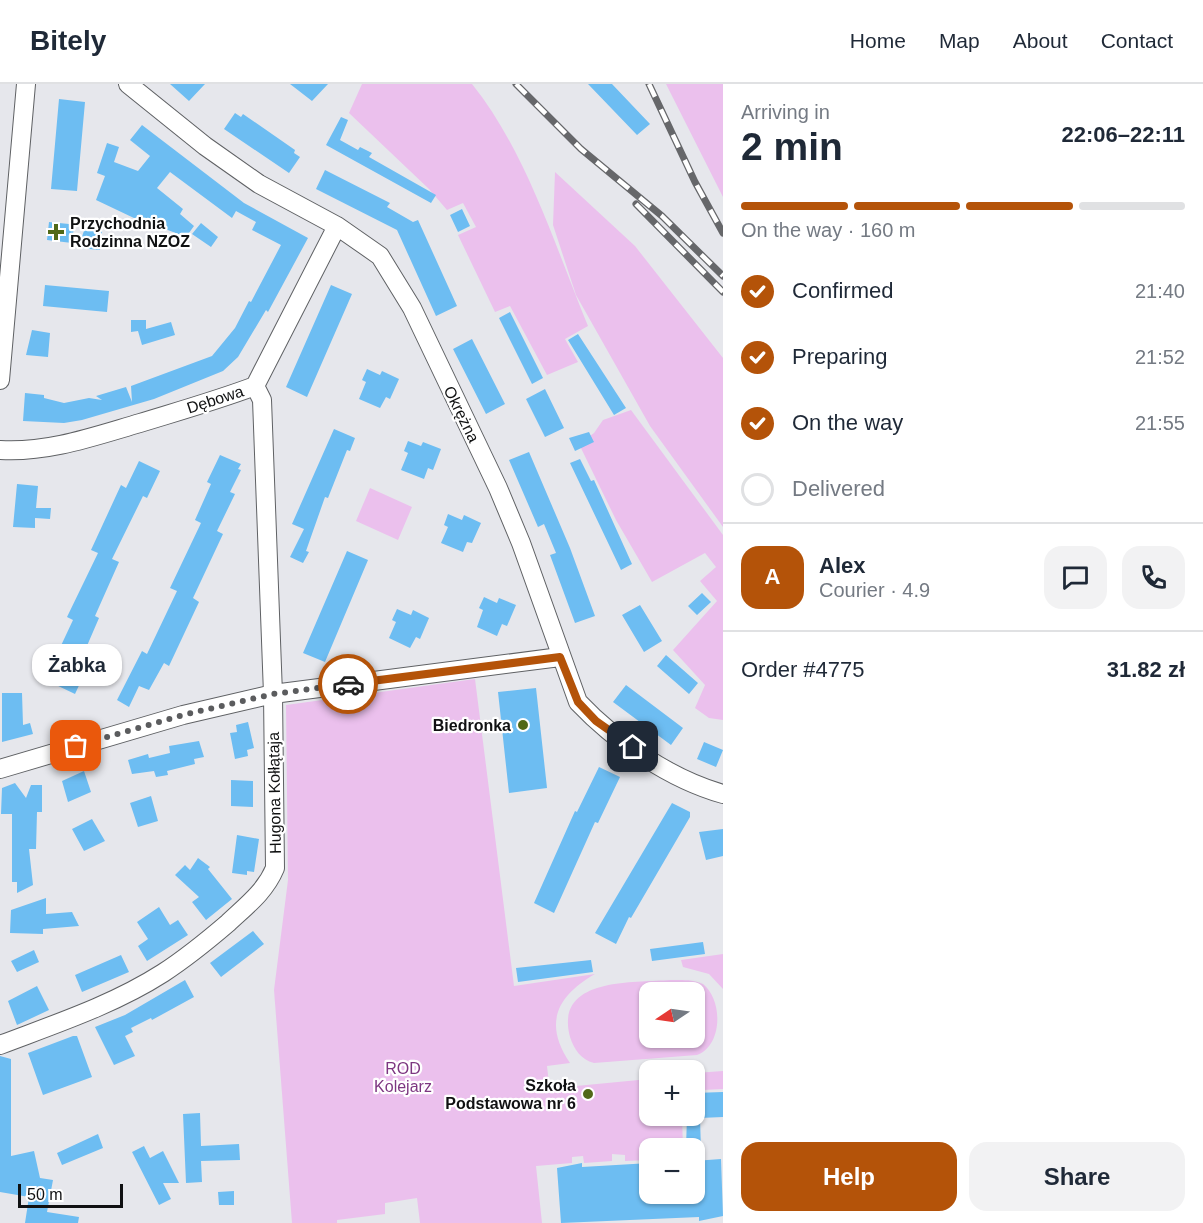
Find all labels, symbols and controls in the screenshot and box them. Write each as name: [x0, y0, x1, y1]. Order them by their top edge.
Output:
text: Bitely: [30, 25, 106, 56]
text: Home: [850, 29, 906, 52]
text: Map: [939, 29, 980, 52]
text: About: [1013, 29, 1068, 52]
text: Contact: [1101, 29, 1173, 52]
text: Arriving in: [741, 101, 830, 123]
text: 22:06–22:11: [1061, 122, 1185, 147]
text: 2 min: [741, 125, 843, 168]
place label: Przychodnia Rodzinna NZOZ: [70, 215, 190, 250]
text: On the way · 160 m: [741, 219, 916, 241]
marker: Przychodnia Rodzinna NZOZ: [47, 223, 65, 241]
icon: check: [741, 275, 774, 308]
text: Confirmed: [792, 278, 893, 303]
text: 21:40: [1135, 280, 1185, 302]
icon: check: [741, 341, 774, 374]
text: Preparing: [792, 344, 887, 369]
text: 21:52: [1135, 346, 1185, 368]
street label: Dębowa: [185, 382, 246, 417]
street label: Okrężna: [441, 383, 482, 445]
icon: check: [741, 407, 774, 440]
text: On the way: [792, 410, 903, 435]
text: 21:55: [1135, 412, 1185, 434]
text: Delivered: [792, 476, 885, 501]
button: chat: [1044, 546, 1107, 609]
button: phone: [1122, 546, 1185, 609]
text: Alex: [819, 553, 865, 578]
text: A: [765, 564, 780, 589]
text: Courier · 4.9: [819, 579, 930, 601]
callout: Żabka: [31, 644, 121, 686]
text: Żabka: [48, 654, 106, 676]
courier: [318, 654, 378, 714]
text: Order #4775: [741, 657, 865, 682]
text: 31.82 zł: [1107, 657, 1185, 682]
icon: car: [332, 668, 365, 701]
place label: Biedronka: [433, 717, 511, 734]
marker: Biedronka: [516, 718, 530, 732]
pin: [50, 720, 101, 771]
pin: [607, 721, 658, 772]
icon: bag: [59, 729, 92, 762]
icon: home: [616, 730, 649, 763]
street label: Hugona Kołłątaja: [265, 732, 284, 854]
north arrow: [639, 982, 705, 1048]
map controls: [639, 982, 705, 1204]
park label: ROD Kolejarz: [374, 1060, 432, 1095]
button: +: [639, 1060, 705, 1126]
place label: Szkoła Podstawowa nr 6: [445, 1077, 576, 1112]
marker: Szkoła Podstawowa nr 6: [581, 1087, 595, 1101]
button: −: [639, 1138, 705, 1204]
button: Help: [741, 1142, 957, 1211]
button: Share: [969, 1142, 1185, 1211]
scale bar: [18, 1181, 123, 1208]
text: 50 m: [27, 1186, 63, 1203]

